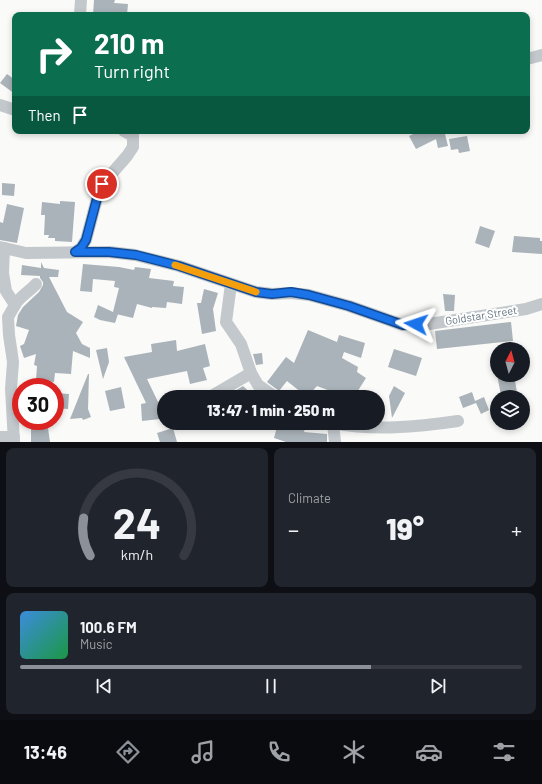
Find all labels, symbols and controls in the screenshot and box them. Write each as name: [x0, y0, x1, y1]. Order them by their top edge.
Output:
text: 210 m: [94, 26, 164, 60]
icon: right: [28, 28, 80, 80]
text: Turn right: [94, 60, 170, 82]
icon: arrive: [69, 104, 91, 126]
text: Then: [28, 106, 61, 124]
pin: [85, 167, 119, 201]
icon: arrive: [91, 173, 113, 195]
position arrow: [395, 303, 437, 345]
street label: Goldstar Street: [444, 303, 518, 327]
north arrow: [490, 342, 530, 382]
map controls: [490, 342, 530, 430]
speed limit sign: 30: [12, 378, 64, 430]
button: layers: [490, 390, 530, 430]
text: 13:47 · 1 min · 250 m: [207, 401, 335, 419]
text: Climate: [288, 490, 331, 506]
text: 24: [113, 496, 161, 546]
text: 19°: [386, 510, 424, 546]
text: −: [288, 516, 299, 542]
text: +: [511, 516, 522, 542]
text: km/h: [121, 545, 153, 562]
text: 100.6 FM: [80, 618, 137, 636]
text: Music: [80, 636, 113, 652]
icon: previous: [93, 675, 115, 697]
icon: pause: [260, 675, 282, 697]
icon: next: [427, 675, 449, 697]
icon: directions: [114, 738, 142, 766]
icon: music: [189, 738, 217, 766]
icon: phone: [265, 738, 293, 766]
icon: climate: [340, 738, 368, 766]
icon: car: [415, 738, 443, 766]
icon: filters: [490, 738, 518, 766]
text: 13:46: [24, 741, 67, 763]

